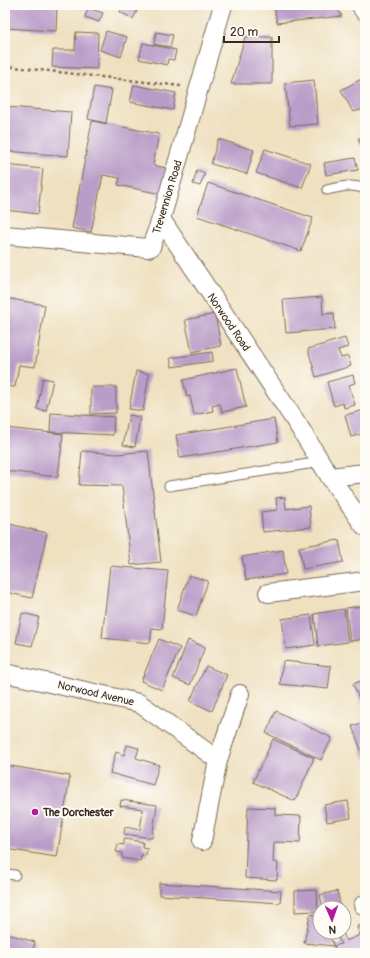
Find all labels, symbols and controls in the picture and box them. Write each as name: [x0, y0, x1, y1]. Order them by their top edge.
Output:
scale bar: [224, 18, 279, 44]
text: 20 m: [230, 25, 259, 40]
street label: Trevennion Road: [150, 159, 185, 236]
street label: Norwood Road: [204, 291, 253, 354]
street label: Norwood Avenue: [56, 678, 136, 709]
place label: The Dorchester: [42, 806, 115, 819]
marker: The Dorchester: [30, 807, 40, 817]
north arrow: [312, 900, 352, 940]
text: N: [328, 923, 336, 936]

